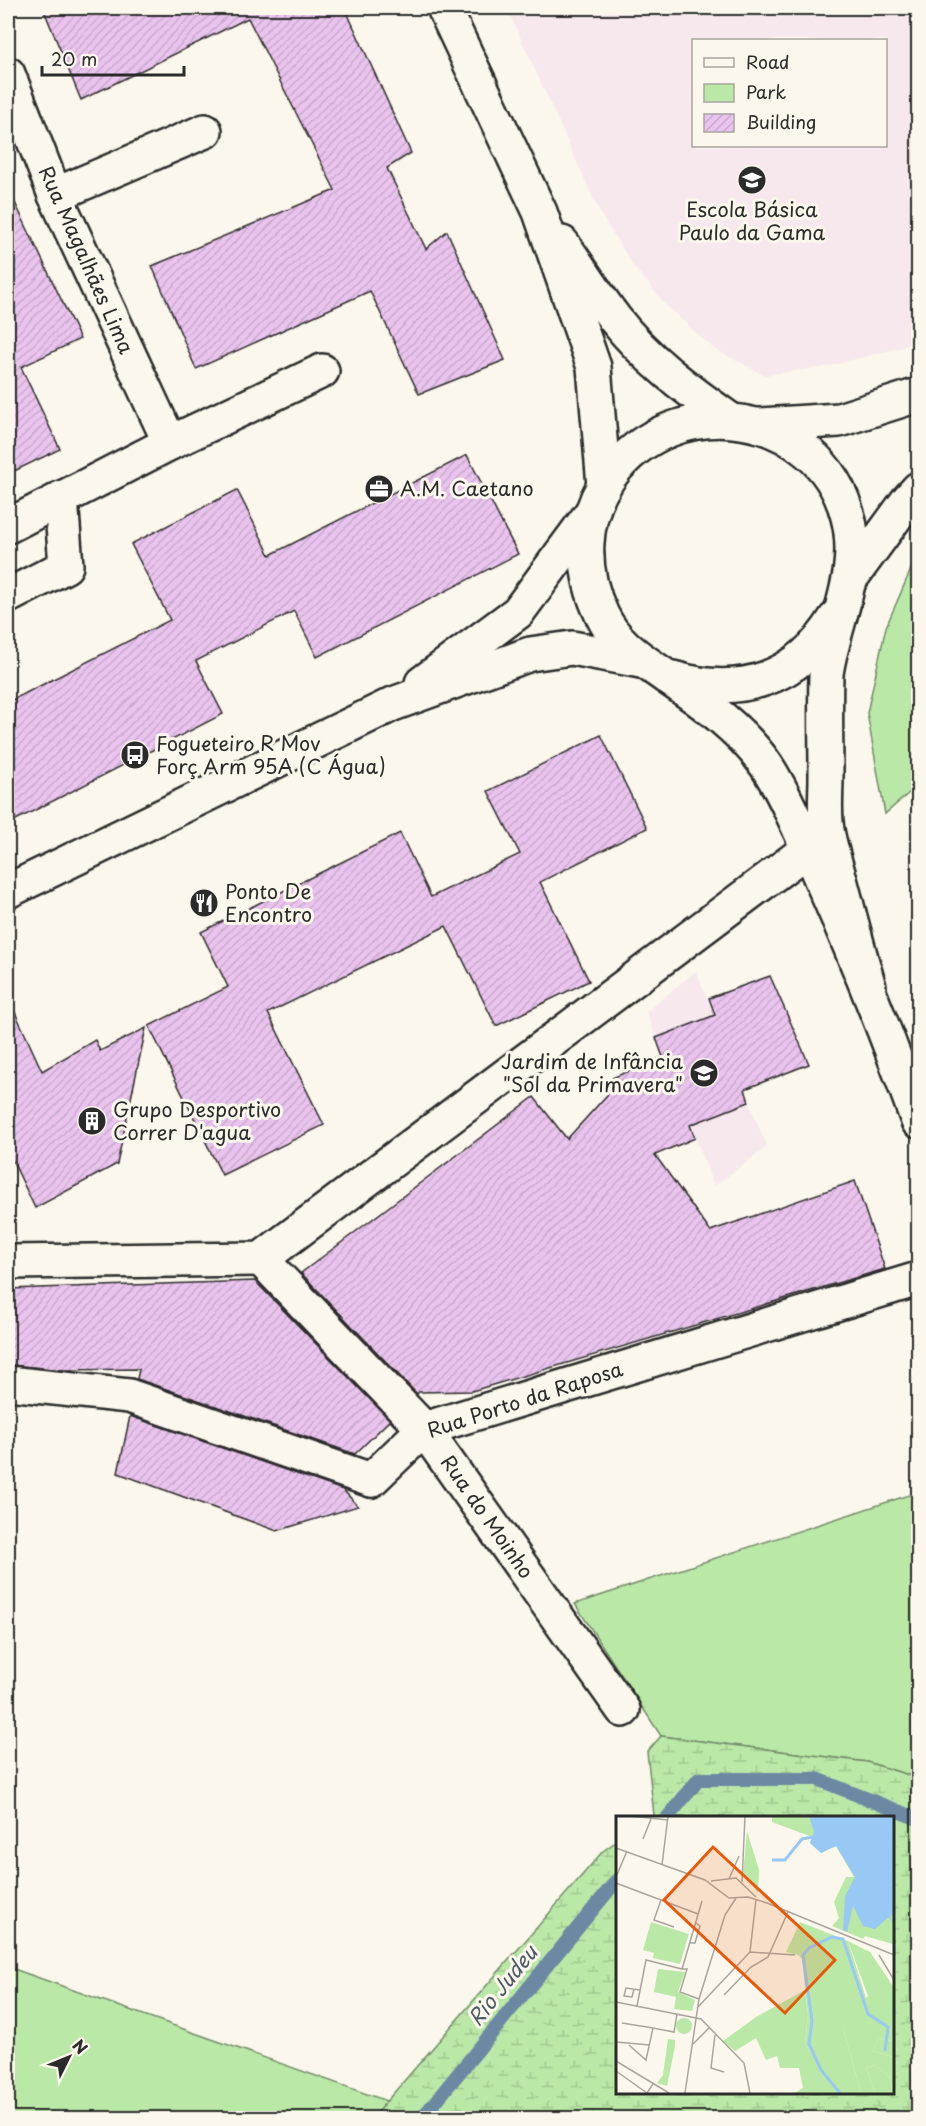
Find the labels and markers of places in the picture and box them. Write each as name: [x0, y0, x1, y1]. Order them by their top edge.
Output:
school or university icon: Escola Básica Paulo da Gama: [736, 164, 768, 196]
place label: Escola Básica Paulo da Gama: [679, 194, 826, 247]
office icon: A.M. Caetano: [363, 473, 395, 505]
place label: A.M. Caetano: [400, 473, 534, 503]
place label: Fogueteiro R Mov Forç Arm 95A (C Água): [156, 728, 386, 781]
bus stop icon: Fogueteiro R Mov Forç Arm 95A (C Água): [119, 739, 151, 771]
place label: Ponto De Encontro: [225, 876, 312, 929]
restaurant icon: Ponto De Encontro: [188, 887, 220, 919]
place label: Jardim de Infância "Sol da Primavera": [501, 1046, 684, 1099]
school or university icon: Jardim de Infância "Sol da Primavera": [688, 1057, 720, 1089]
place label: Grupo Desportivo Correr D'agua: [113, 1094, 281, 1147]
building icon: Grupo Desportivo Correr D'agua: [76, 1105, 108, 1137]

